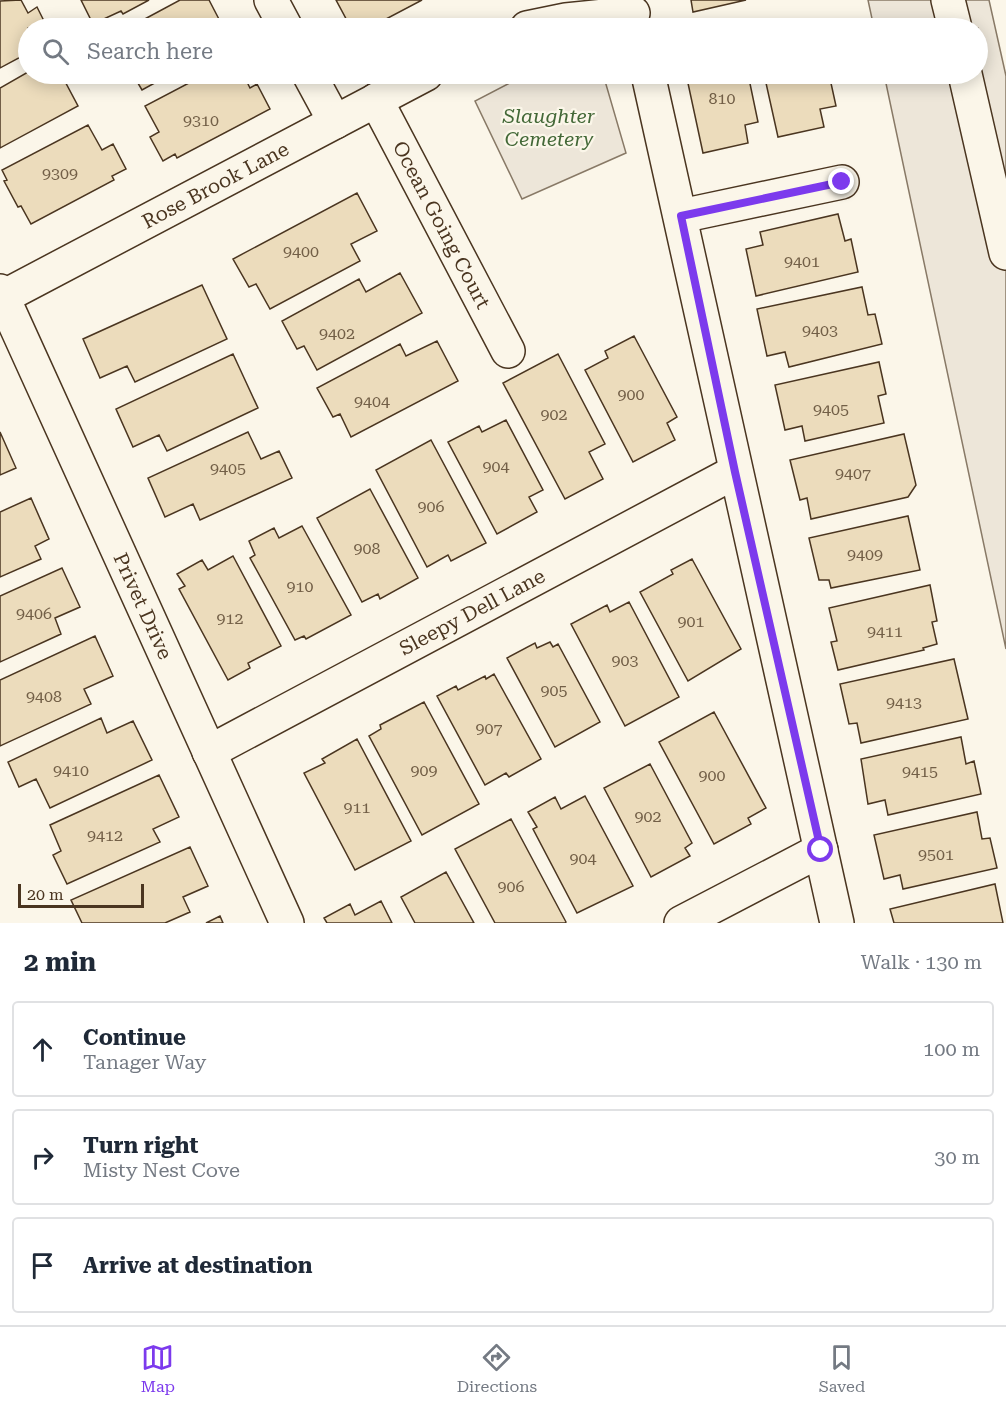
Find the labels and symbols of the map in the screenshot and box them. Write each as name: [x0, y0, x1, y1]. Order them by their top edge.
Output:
house number: 810: [709, 89, 735, 108]
park label: Slaughter Cemetery: [502, 104, 596, 151]
house number: 9310: [183, 111, 219, 130]
street label: Rose Brook Lane: [138, 137, 293, 234]
street label: Ocean Going Court: [388, 137, 496, 313]
house number: 9309: [42, 164, 78, 183]
route end: [828, 168, 854, 194]
house number: 9400: [283, 242, 319, 261]
house number: 9401: [784, 252, 820, 271]
house number: 9403: [802, 321, 838, 340]
house number: 9402: [319, 324, 355, 343]
house number: 900: [618, 385, 644, 404]
house number: 9404: [354, 392, 390, 411]
house number: 9405: [813, 400, 849, 419]
house number: 902: [541, 405, 567, 424]
house number: 904: [483, 457, 509, 476]
house number: 9405: [210, 459, 246, 478]
house number: 9407: [835, 464, 871, 483]
house number: 906: [418, 497, 444, 516]
house number: 908: [354, 539, 380, 558]
house number: 9409: [847, 545, 883, 564]
street label: Privet Drive: [108, 549, 178, 663]
street label: Sleepy Dell Lane: [395, 563, 549, 660]
house number: 910: [287, 577, 313, 596]
house number: 9406: [16, 604, 52, 623]
house number: 912: [217, 609, 243, 628]
house number: 901: [678, 612, 704, 631]
house number: 9411: [867, 622, 903, 641]
house number: 903: [612, 651, 638, 670]
house number: 905: [541, 681, 567, 700]
house number: 9408: [26, 687, 62, 706]
house number: 9413: [886, 693, 922, 712]
house number: 907: [476, 719, 502, 738]
house number: 9410: [53, 761, 89, 780]
house number: 909: [411, 761, 437, 780]
house number: 9415: [902, 762, 938, 781]
house number: 900: [699, 766, 725, 785]
house number: 911: [344, 798, 370, 817]
house number: 902: [635, 807, 661, 826]
house number: 9412: [87, 826, 123, 845]
route start: [807, 836, 833, 862]
house number: 9501: [918, 845, 954, 864]
house number: 904: [570, 849, 596, 868]
house number: 906: [498, 877, 524, 896]
scale bar: [18, 881, 144, 908]

